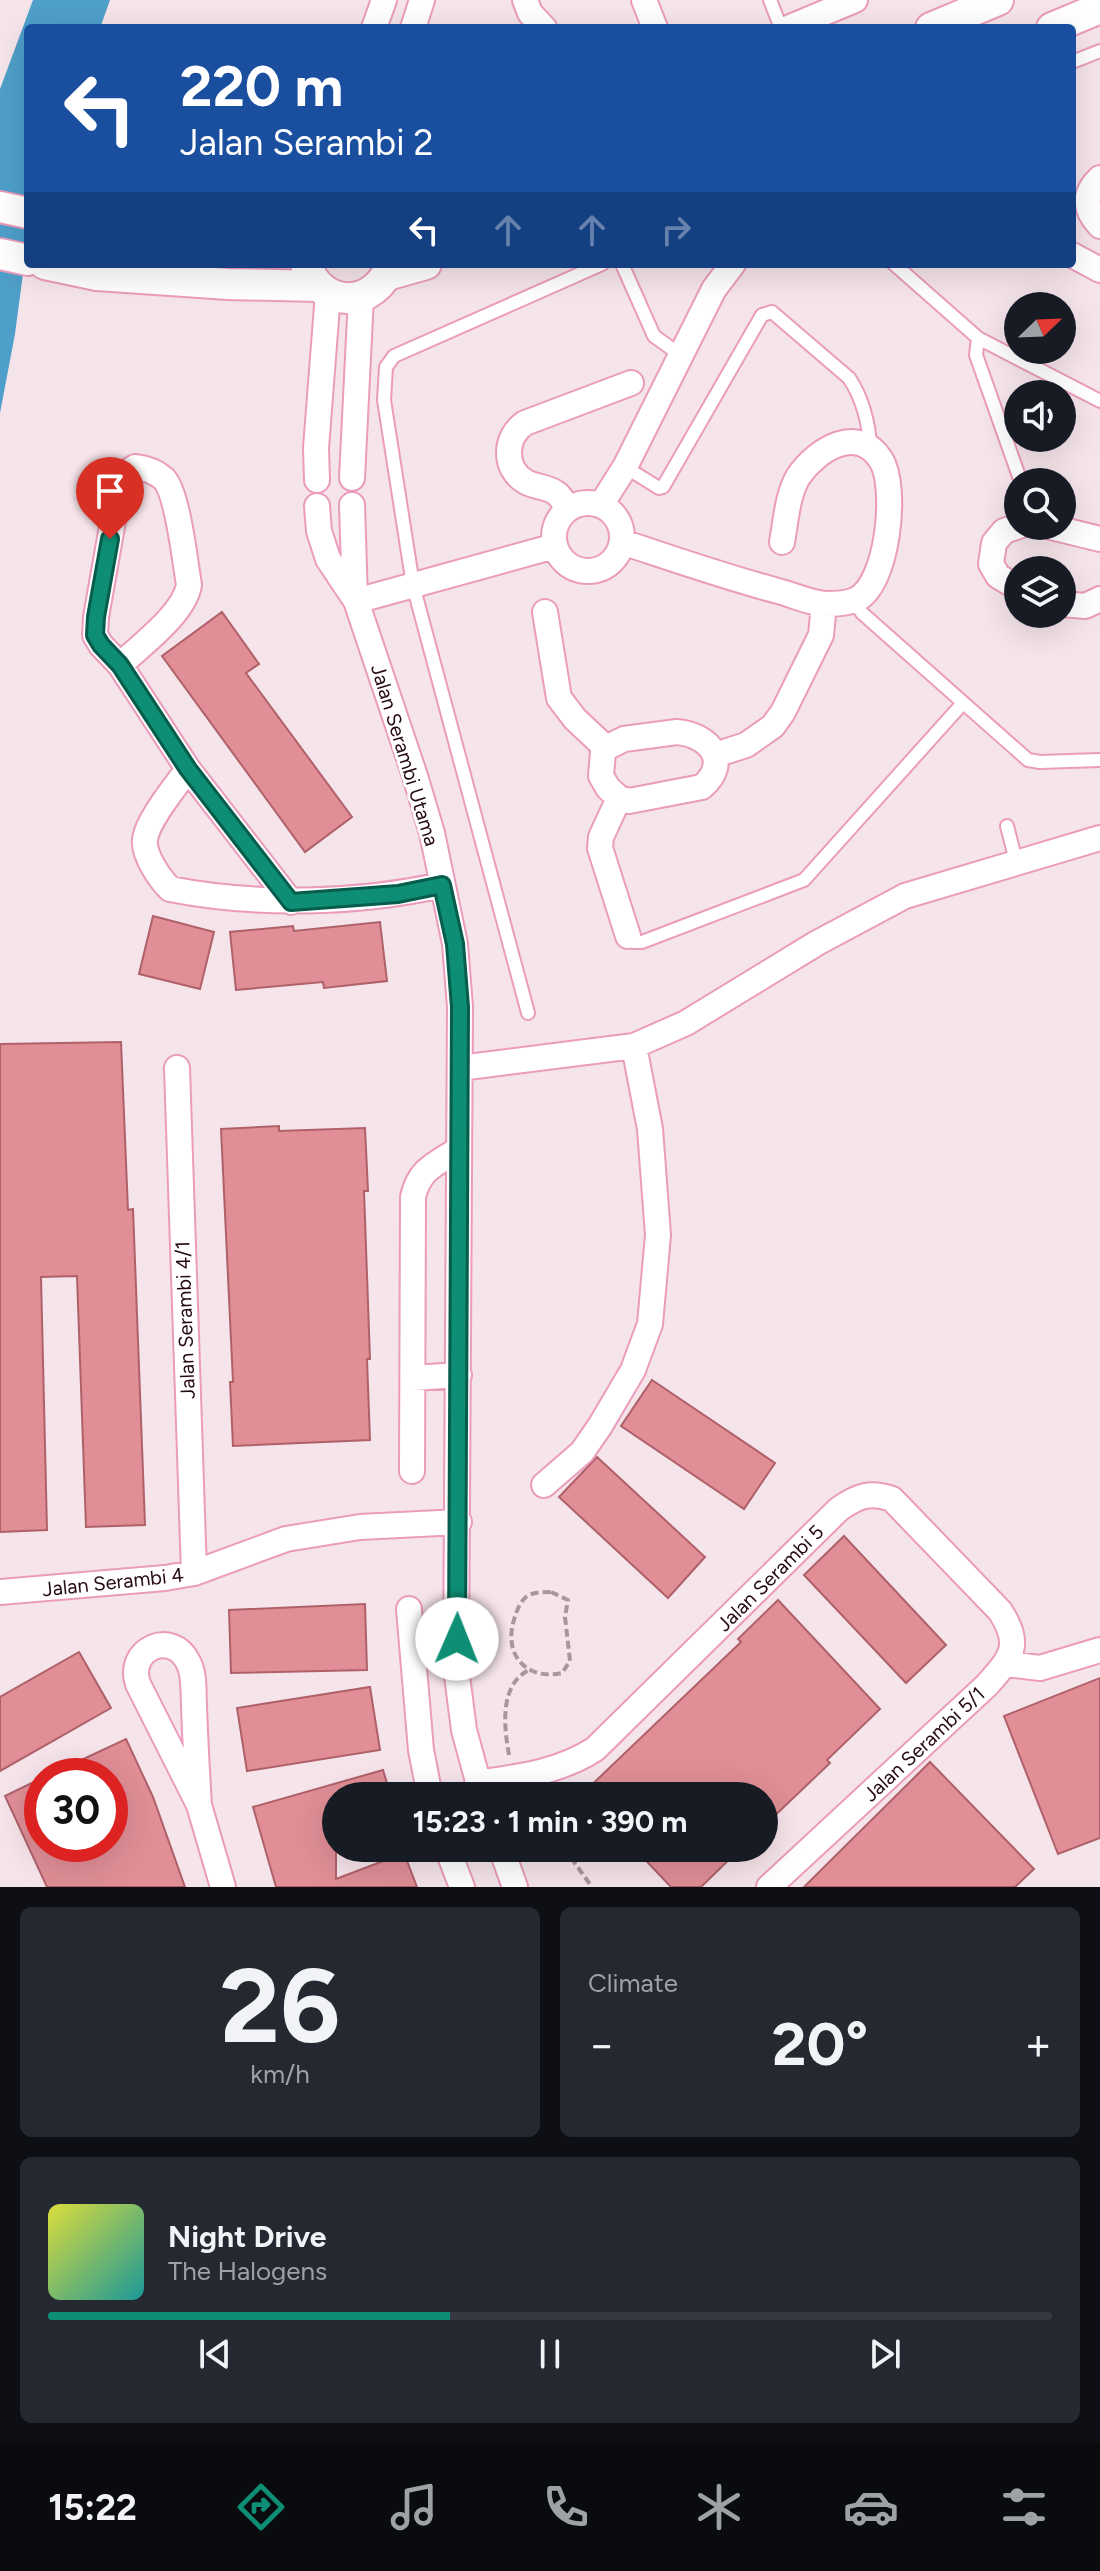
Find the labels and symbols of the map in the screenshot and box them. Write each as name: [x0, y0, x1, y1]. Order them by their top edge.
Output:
north arrow: [1004, 292, 1076, 364]
pin: [76, 457, 144, 539]
street label: Jalan Serambi Utama: [366, 661, 444, 849]
street label: Jalan Serambi 4/1: [170, 1241, 200, 1399]
street label: Jalan Serambi 5: [712, 1520, 828, 1636]
street label: Jalan Serambi 4: [41, 1563, 185, 1601]
position arrow: [415, 1597, 499, 1681]
street label: Jalan Serambi 5/1: [858, 1682, 990, 1806]
speed limit sign: 30: [24, 1758, 128, 1862]

